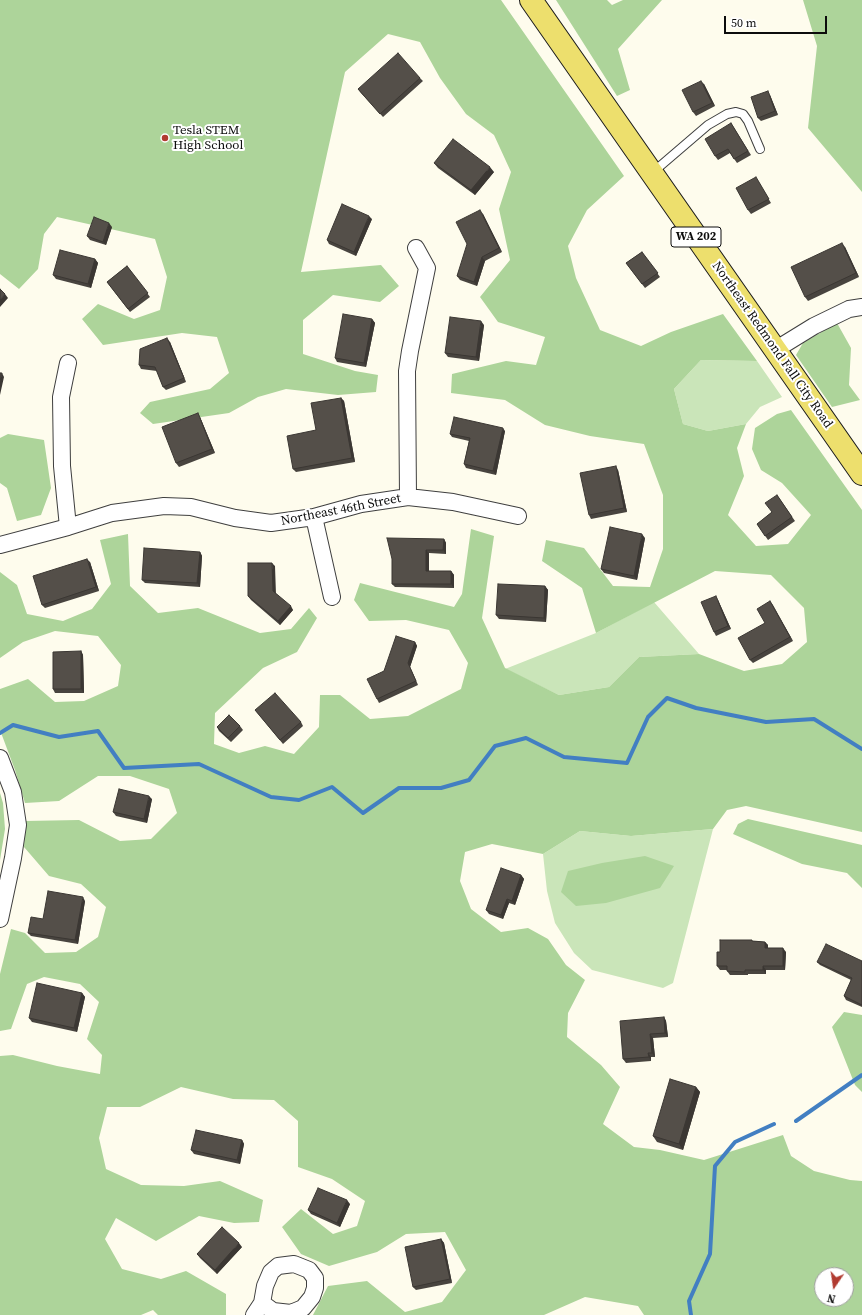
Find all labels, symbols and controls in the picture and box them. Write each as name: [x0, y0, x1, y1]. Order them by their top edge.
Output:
scale bar: [726, 8, 829, 34]
text: 50 m: [731, 15, 757, 31]
place label: Tesla STEM High School: [173, 123, 243, 154]
marker: Tesla STEM High School: [160, 133, 170, 143]
road number: WA 202: [671, 227, 721, 247]
street label: Northeast Redmond Fall City Road: [708, 259, 836, 431]
street label: Northeast 46th Street: [280, 491, 402, 529]
north arrow: [814, 1267, 854, 1307]
text: N: [826, 1290, 837, 1306]

